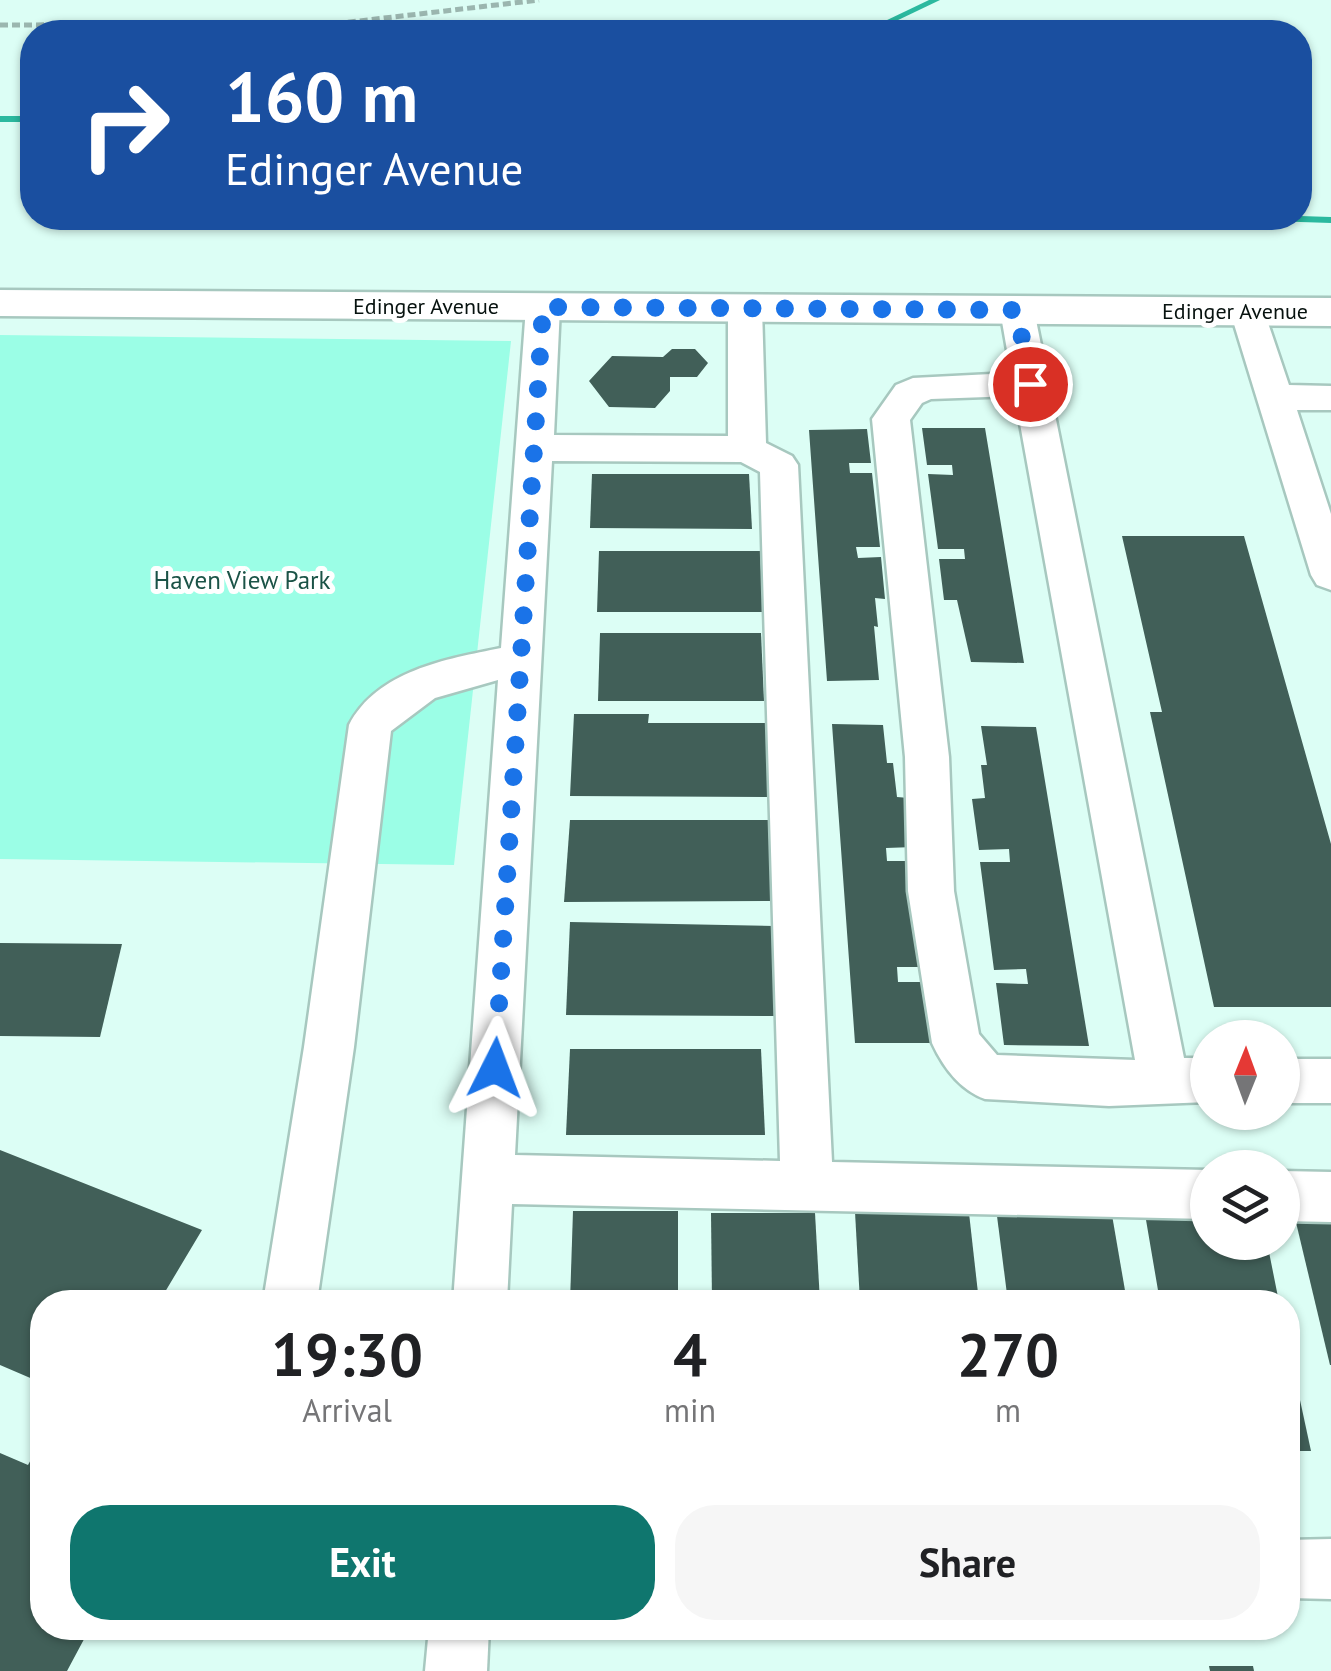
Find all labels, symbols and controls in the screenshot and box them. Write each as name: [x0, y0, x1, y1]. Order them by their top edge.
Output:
text: 160 m: [225, 51, 418, 141]
icon: right: [60, 60, 190, 190]
text: Edinger Avenue: [225, 139, 523, 197]
street label: Edinger Avenue: [353, 292, 499, 320]
street label: Edinger Avenue: [1162, 297, 1308, 325]
pin: [988, 342, 1073, 427]
icon: arrive: [1003, 357, 1058, 412]
park label: Haven View Park: [153, 564, 331, 596]
position arrow: [443, 1016, 547, 1120]
north arrow: [1190, 1020, 1300, 1130]
map controls: [1190, 1020, 1300, 1260]
button: layers: [1190, 1150, 1300, 1260]
text: 19:30: [271, 1315, 423, 1393]
text: 4: [673, 1315, 707, 1393]
text: 270: [957, 1315, 1059, 1393]
text: Arrival: [302, 1389, 392, 1431]
text: min: [664, 1389, 716, 1431]
text: m: [995, 1389, 1021, 1431]
button: Exit: [70, 1505, 655, 1620]
button: Share: [675, 1505, 1260, 1620]

